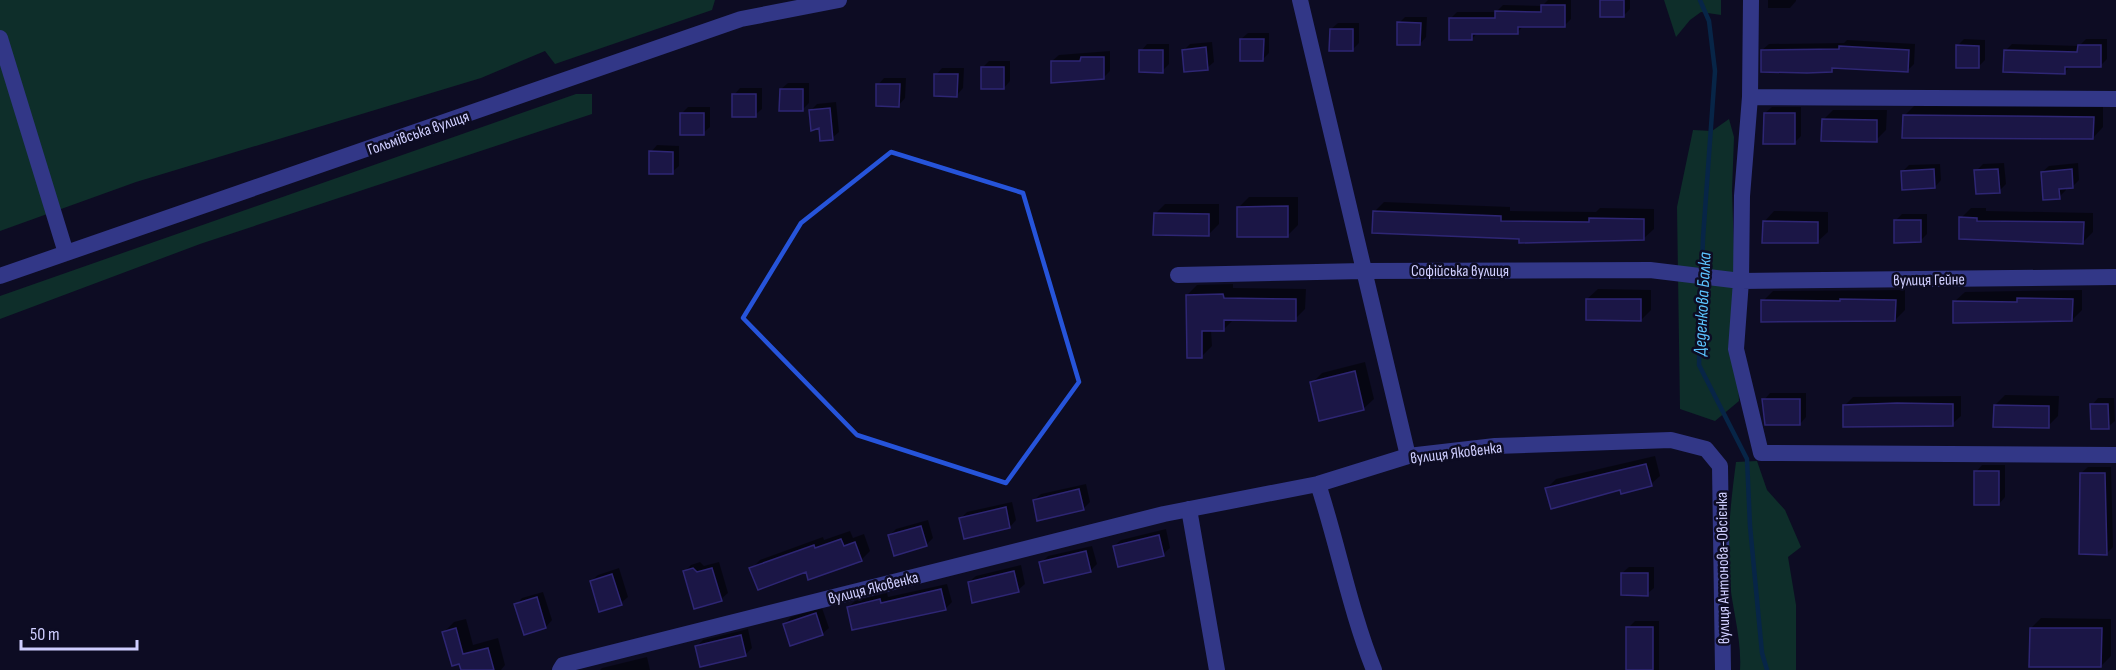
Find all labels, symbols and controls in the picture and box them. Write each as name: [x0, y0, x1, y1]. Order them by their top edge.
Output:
street label: Гольмівська вулиця: [365, 107, 472, 160]
water label: Деденкова Балка: [1689, 251, 1716, 357]
street label: Софійська вулиця: [1411, 262, 1509, 281]
street label: вулиця Гейне: [1893, 270, 1965, 291]
street label: вулиця Яковенка: [1409, 438, 1503, 469]
street label: вулиця Антонова-Овсієнка: [1713, 492, 1734, 644]
street label: вулиця Яковенка: [826, 568, 920, 609]
scale bar: [21, 613, 136, 651]
text: 50 m: [30, 624, 60, 645]

